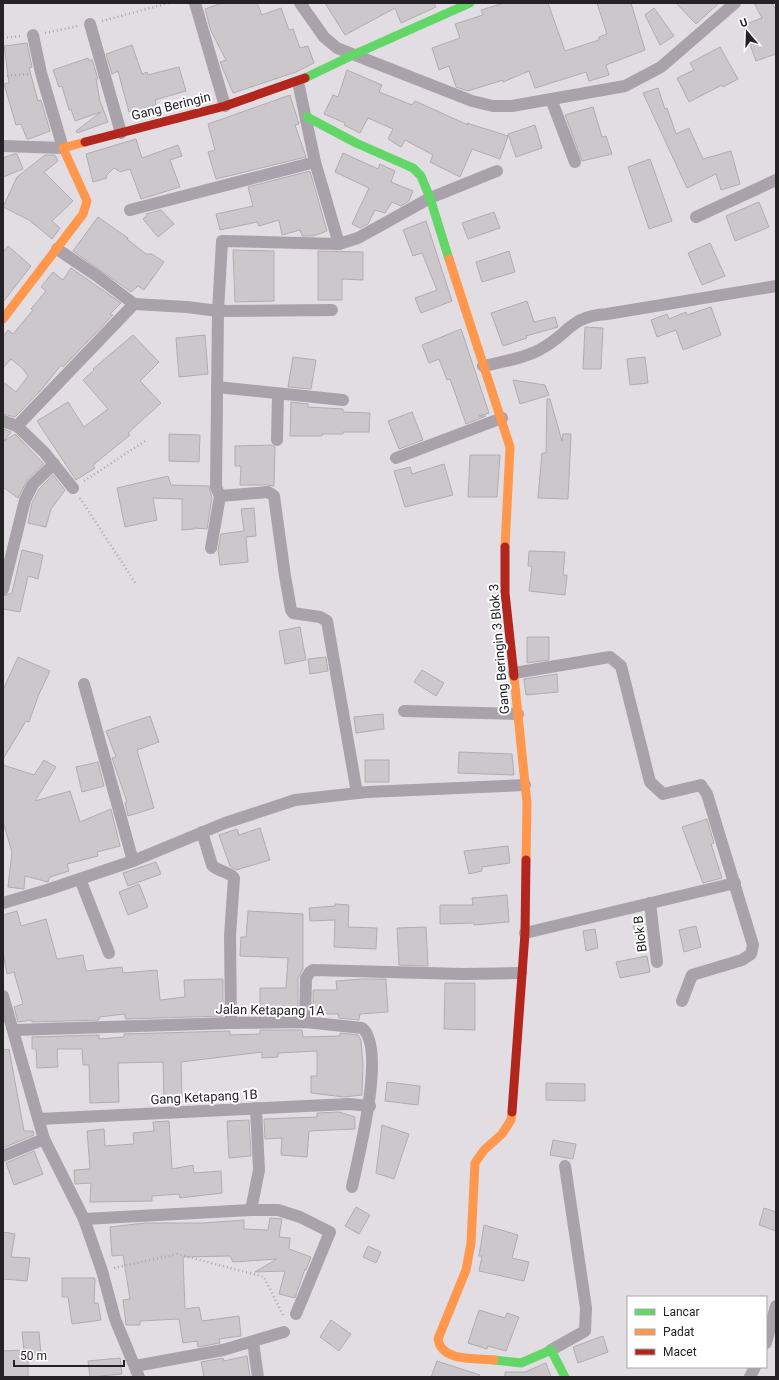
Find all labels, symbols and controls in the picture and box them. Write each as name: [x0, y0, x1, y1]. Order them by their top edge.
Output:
north arrow: [727, 12, 767, 52]
text: U: [738, 16, 749, 30]
street label: Gang Beringin: [130, 89, 212, 123]
street label: Gang Beringin 3 Blok 3: [486, 583, 512, 715]
street label: Blok B: [630, 915, 650, 953]
street label: Jalan Ketapang 1A: [215, 1002, 325, 1018]
street label: Gang Ketapang 1B: [150, 1087, 258, 1107]
legend: [627, 1296, 767, 1368]
text: Lancar: [663, 1305, 700, 1319]
text: Padat: [663, 1325, 694, 1339]
scale bar: [14, 1342, 124, 1368]
text: Macet: [663, 1345, 697, 1359]
text: 50 m: [20, 1349, 47, 1363]

